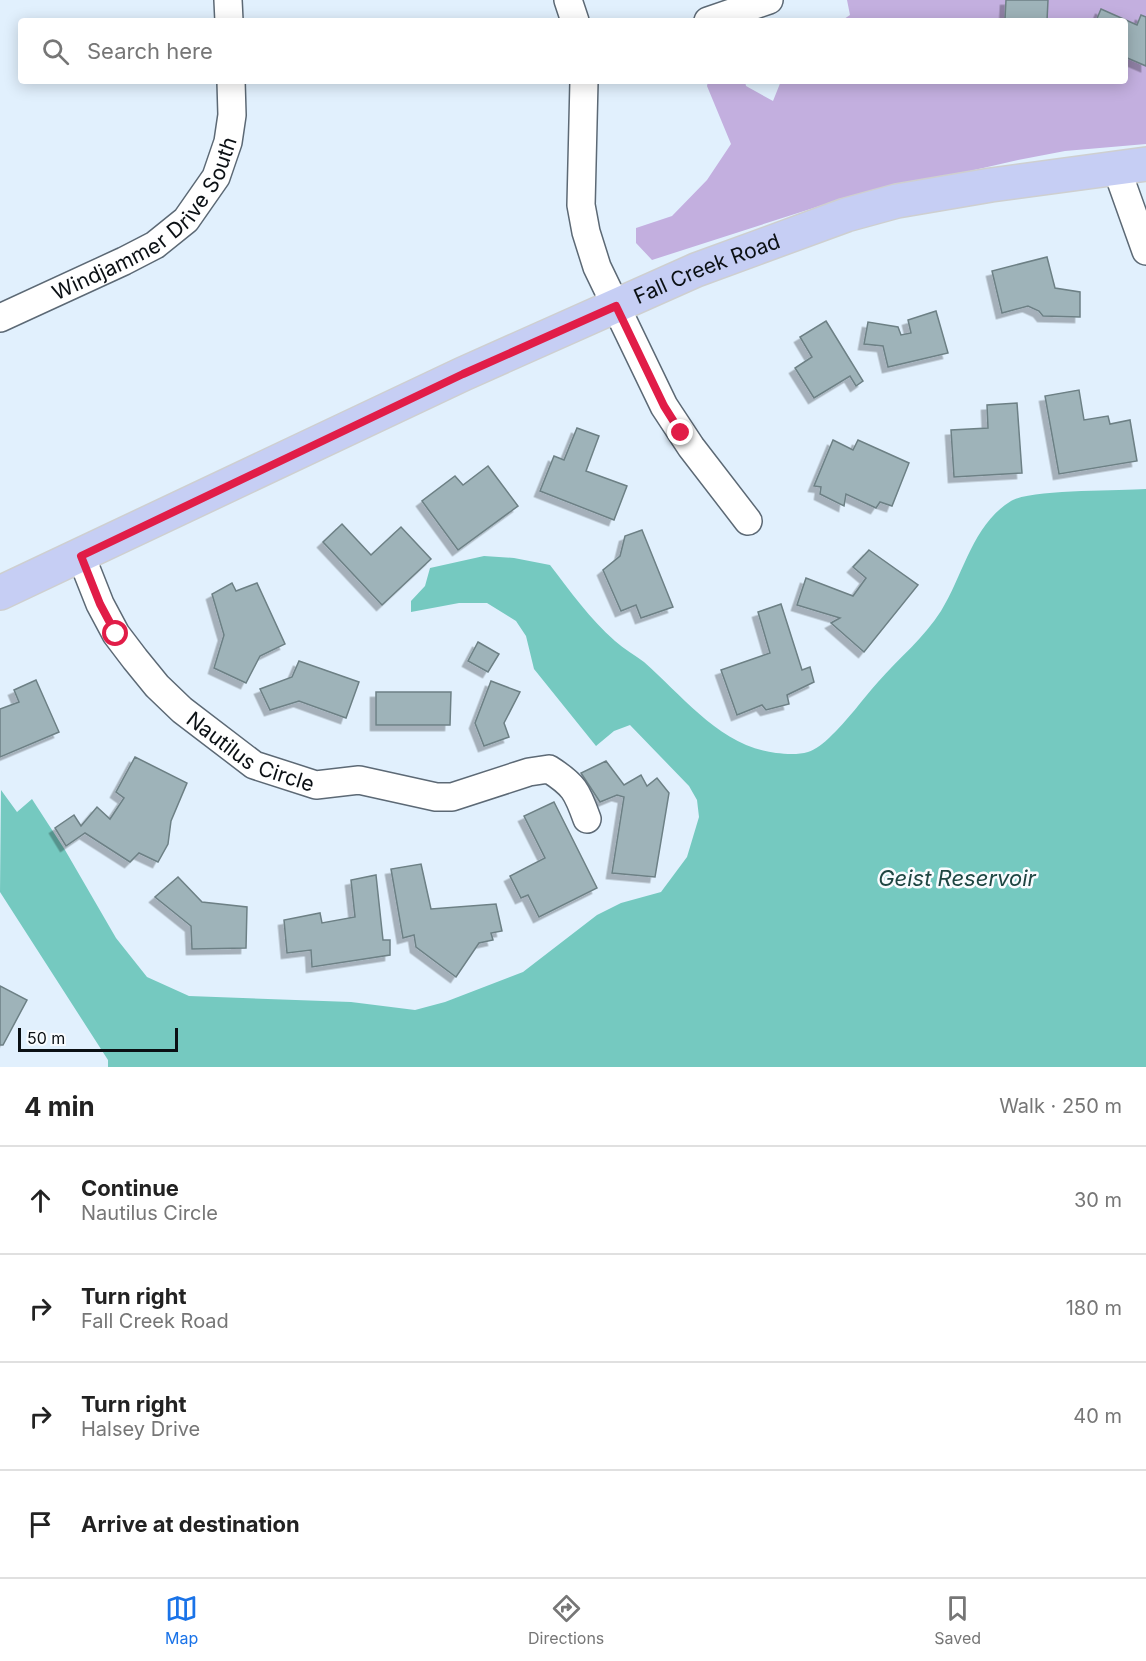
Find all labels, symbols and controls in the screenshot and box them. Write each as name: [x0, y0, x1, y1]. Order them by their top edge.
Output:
search box: [18, 18, 1128, 84]
icon: search: [39, 35, 72, 68]
text: Search here: [87, 38, 213, 64]
street label: Windjammer Drive South: [48, 133, 241, 305]
street label: Fall Creek Road: [630, 228, 783, 309]
route end: [667, 419, 693, 445]
route start: [102, 620, 128, 646]
street label: Nautilus Circle: [182, 706, 318, 796]
water label: Geist Reservoir: [878, 865, 1036, 891]
scale bar: [18, 1025, 178, 1052]
text: 50 m: [27, 1028, 65, 1048]
text: 4 min: [24, 1091, 95, 1122]
text: Walk · 250 m: [999, 1094, 1122, 1118]
text: Continue: [81, 1175, 179, 1201]
icon: ahead: [24, 1184, 57, 1217]
text: 30 m: [1074, 1188, 1122, 1212]
text: Nautilus Circle: [81, 1201, 218, 1225]
text: Turn right: [81, 1283, 187, 1309]
icon: right: [24, 1292, 57, 1325]
text: 180 m: [1066, 1296, 1122, 1320]
text: Fall Creek Road: [81, 1309, 229, 1333]
text: Turn right: [81, 1391, 187, 1417]
icon: right: [24, 1400, 57, 1433]
text: 40 m: [1073, 1404, 1122, 1428]
text: Halsey Drive: [81, 1417, 200, 1441]
icon: arrive: [24, 1508, 57, 1541]
text: Arrive at destination: [81, 1511, 300, 1537]
tab: Map: [165, 1592, 198, 1648]
tab: Directions: [528, 1592, 604, 1648]
tab: Saved: [934, 1592, 981, 1648]

